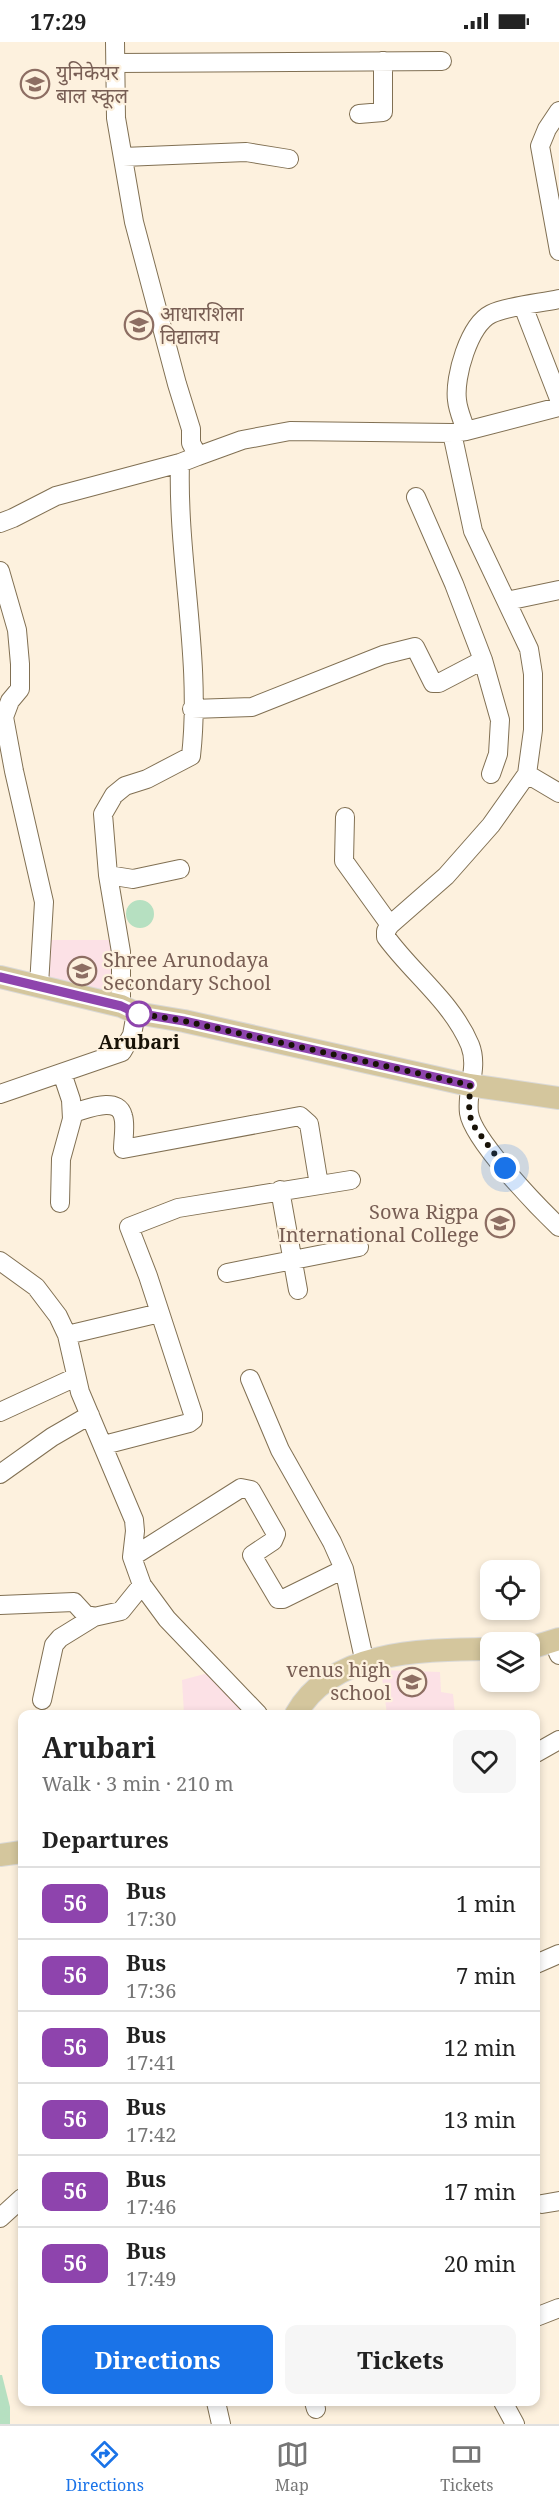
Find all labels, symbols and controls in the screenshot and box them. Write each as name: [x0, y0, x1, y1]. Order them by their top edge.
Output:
text: 17:29: [30, 6, 86, 36]
place label: युनिकेयर बाल स्कूल: [56, 59, 128, 109]
school or university icon: युनिकेयर बाल स्कूल: [19, 68, 51, 100]
place label: आधारशिला विद्यालय: [160, 300, 244, 350]
school or university icon: आधारशिला विद्यालय: [123, 309, 155, 341]
place label: Shree Arunodaya Secondary School: [103, 946, 271, 996]
school or university icon: Shree Arunodaya Secondary School: [66, 955, 98, 987]
marker: Arubari: [126, 1001, 152, 1027]
place label: Arubari: [98, 1028, 180, 1055]
your location: [490, 1153, 520, 1183]
place label: Sowa Rigpa International College: [279, 1198, 479, 1248]
school or university icon: Sowa Rigpa International College: [484, 1207, 516, 1239]
map controls: [480, 1560, 540, 1692]
button: locate: [480, 1560, 540, 1620]
button: layers: [480, 1632, 540, 1692]
place label: venus high school: [286, 1656, 391, 1706]
school or university icon: venus high school: [396, 1666, 428, 1698]
text: Arubari: [42, 1728, 156, 1766]
button: heart: [453, 1730, 516, 1793]
text: Walk · 3 min · 210 m: [42, 1770, 234, 1797]
text: Departures: [42, 1824, 169, 1854]
text: Bus: [126, 1875, 166, 1905]
text: 1 min: [456, 1888, 516, 1918]
text: 56: [63, 1889, 87, 1917]
text: 17:30: [126, 1905, 176, 1932]
text: Bus: [126, 1947, 166, 1977]
text: 7 min: [456, 1960, 516, 1990]
text: 56: [63, 1961, 87, 1989]
text: 17:36: [126, 1977, 176, 2004]
text: Bus: [126, 2019, 166, 2049]
text: 12 min: [444, 2032, 516, 2062]
text: 56: [63, 2033, 87, 2061]
text: 17:41: [126, 2049, 176, 2076]
text: Bus: [126, 2091, 166, 2121]
text: 13 min: [444, 2104, 516, 2134]
text: 56: [63, 2105, 87, 2133]
text: 17:42: [126, 2121, 176, 2148]
text: Bus: [126, 2163, 166, 2193]
text: 17 min: [444, 2176, 516, 2206]
text: 56: [63, 2177, 87, 2205]
text: 17:46: [126, 2193, 176, 2220]
text: Bus: [126, 2235, 166, 2265]
text: 20 min: [444, 2248, 516, 2278]
text: 56: [63, 2249, 87, 2277]
text: 17:49: [126, 2265, 176, 2292]
button: Directions: [42, 2325, 273, 2394]
button: Tickets: [285, 2325, 516, 2394]
tab: Directions: [66, 2438, 144, 2496]
tab: Map: [275, 2438, 309, 2496]
tab: Tickets: [440, 2438, 493, 2496]

